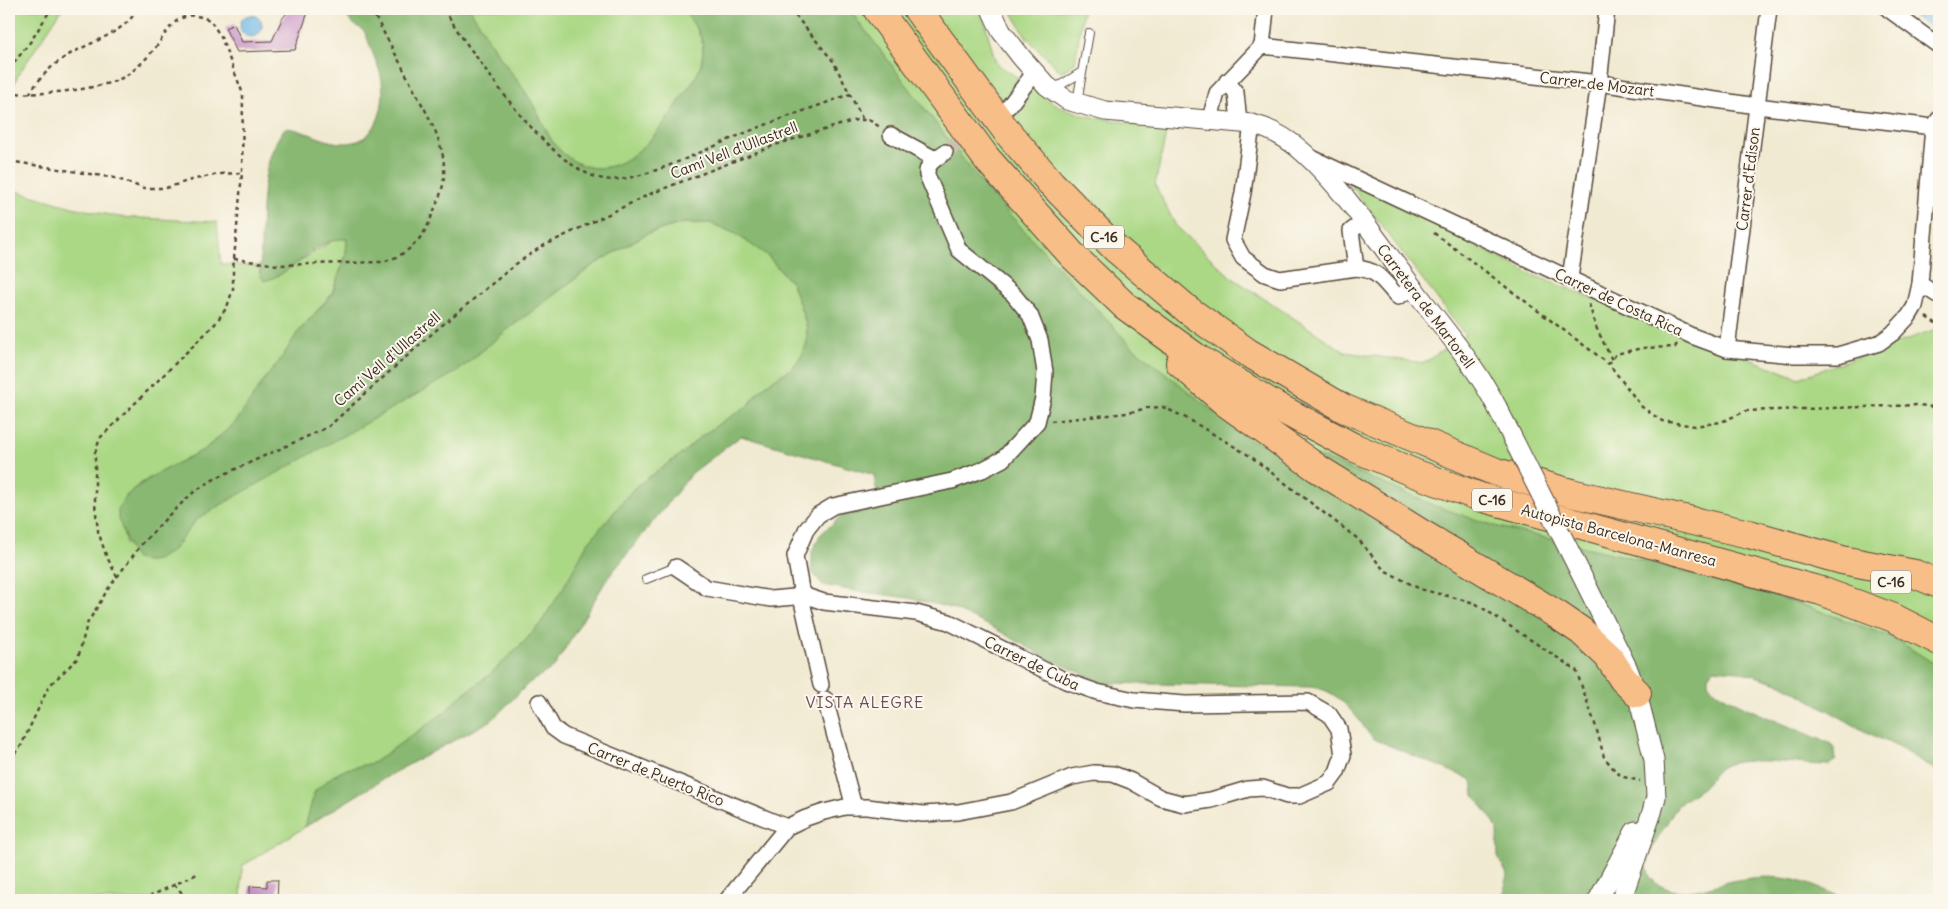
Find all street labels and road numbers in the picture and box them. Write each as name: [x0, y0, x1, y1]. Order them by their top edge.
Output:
street label: Carrer de Mozart: [1539, 68, 1655, 100]
street label: Camí Vell d'Ullastrell: [668, 117, 800, 183]
street label: Carrer d'Edison: [1732, 126, 1764, 232]
road number: C-16: [1084, 226, 1124, 248]
street label: Carretera de Martorell: [1373, 240, 1479, 372]
street label: Carrer de Costa Rica: [1552, 264, 1687, 340]
street label: Camí Vell d'Ullastrell: [330, 308, 444, 410]
road number: C-16: [1472, 488, 1512, 512]
street label: Autopista Barcelona-Manresa: [1519, 500, 1719, 570]
road number: C-16: [1871, 570, 1911, 594]
street label: Carrer de Cuba: [981, 632, 1083, 694]
street label: Carrer de Puerto Rico: [585, 738, 727, 810]

